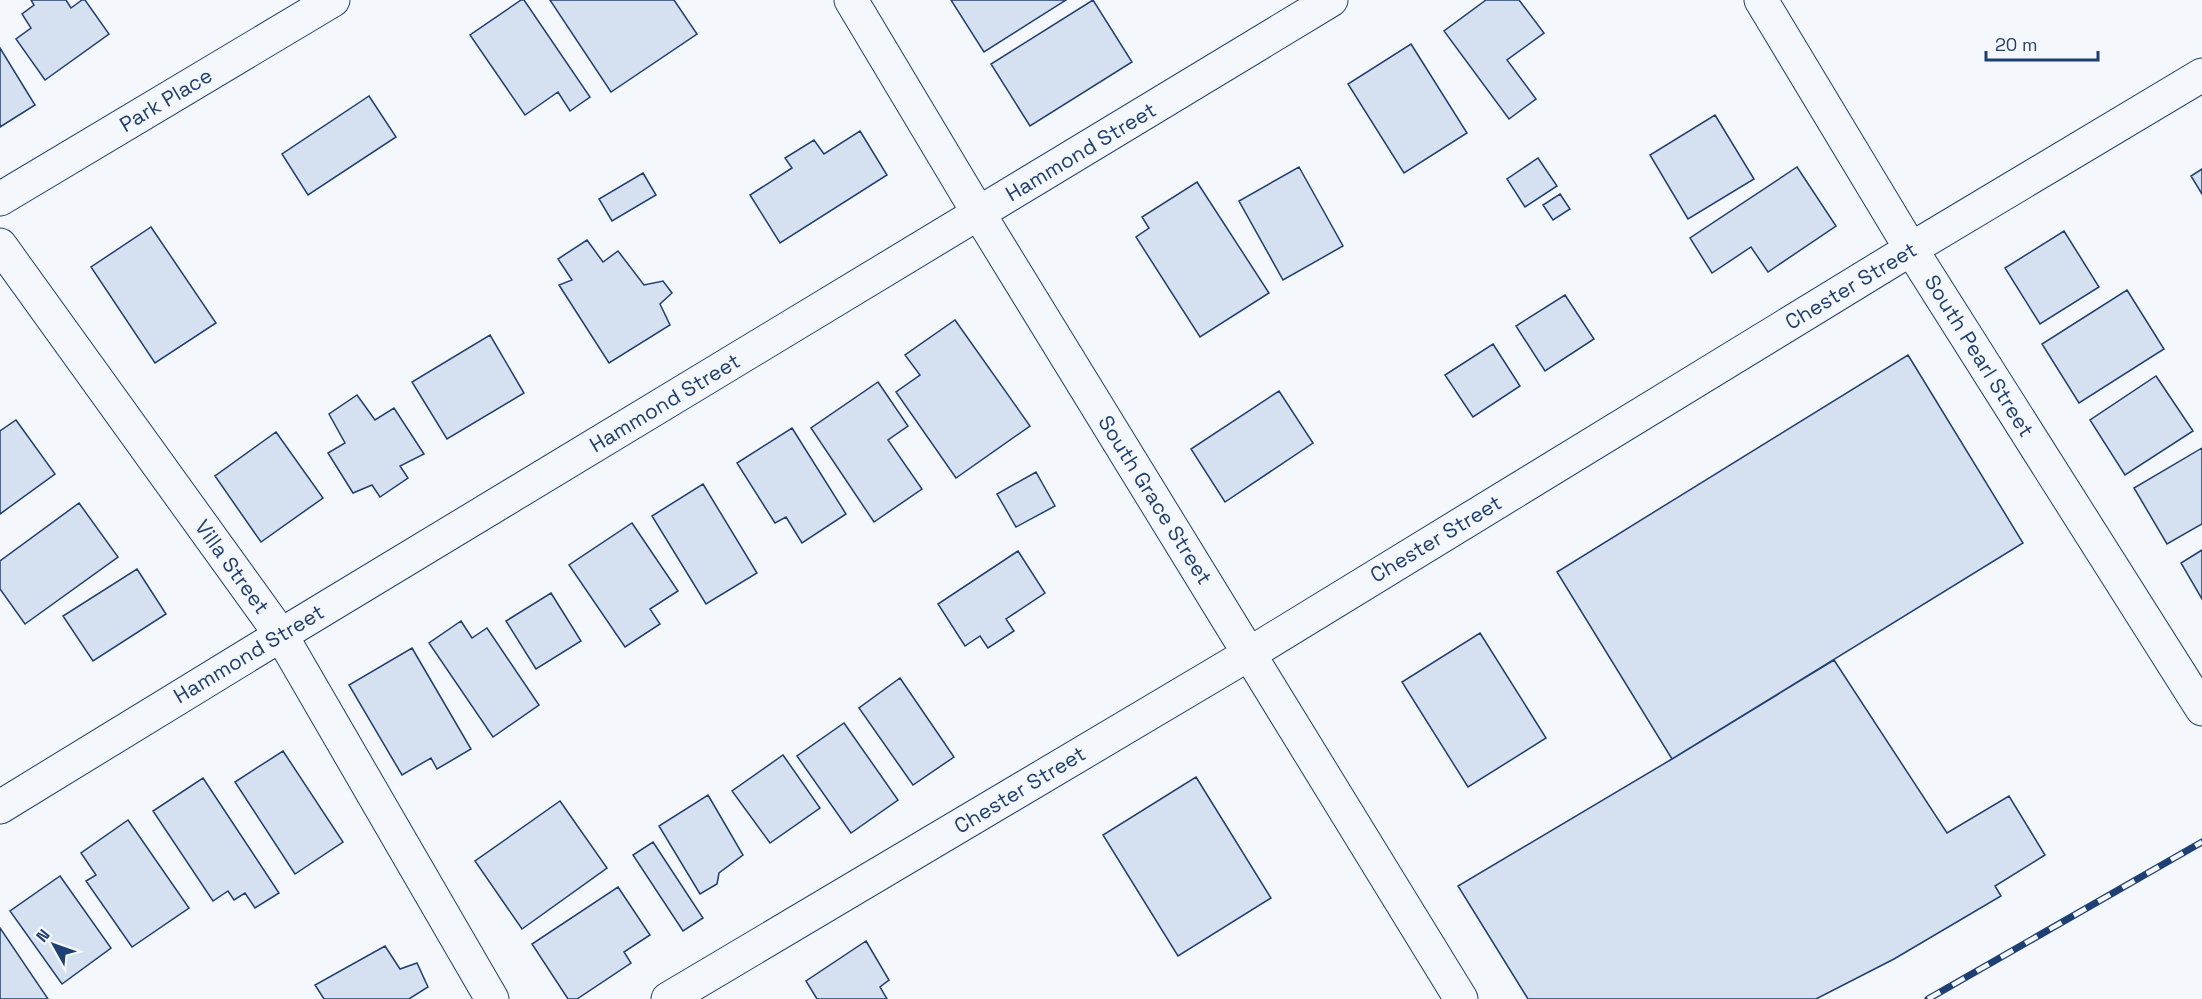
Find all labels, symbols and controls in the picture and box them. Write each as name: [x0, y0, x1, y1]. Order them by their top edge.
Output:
scale bar: [1986, 24, 2098, 62]
text: 20 m: [1995, 33, 2038, 56]
street label: Park Place: [114, 61, 217, 138]
street label: Hammond Street: [1001, 96, 1161, 207]
street label: Chester Street: [1780, 236, 1921, 335]
street label: South Pearl Street: [1919, 270, 2040, 442]
street label: Hammond Street: [585, 347, 745, 458]
street label: South Grace Street: [1092, 410, 1218, 589]
street label: Chester Street: [1365, 489, 1506, 588]
street label: Villa Street: [189, 514, 276, 619]
street label: Hammond Street: [169, 598, 329, 709]
street label: Chester Street: [949, 740, 1090, 839]
north arrow: [24, 915, 84, 975]
text: N: [31, 925, 54, 947]

